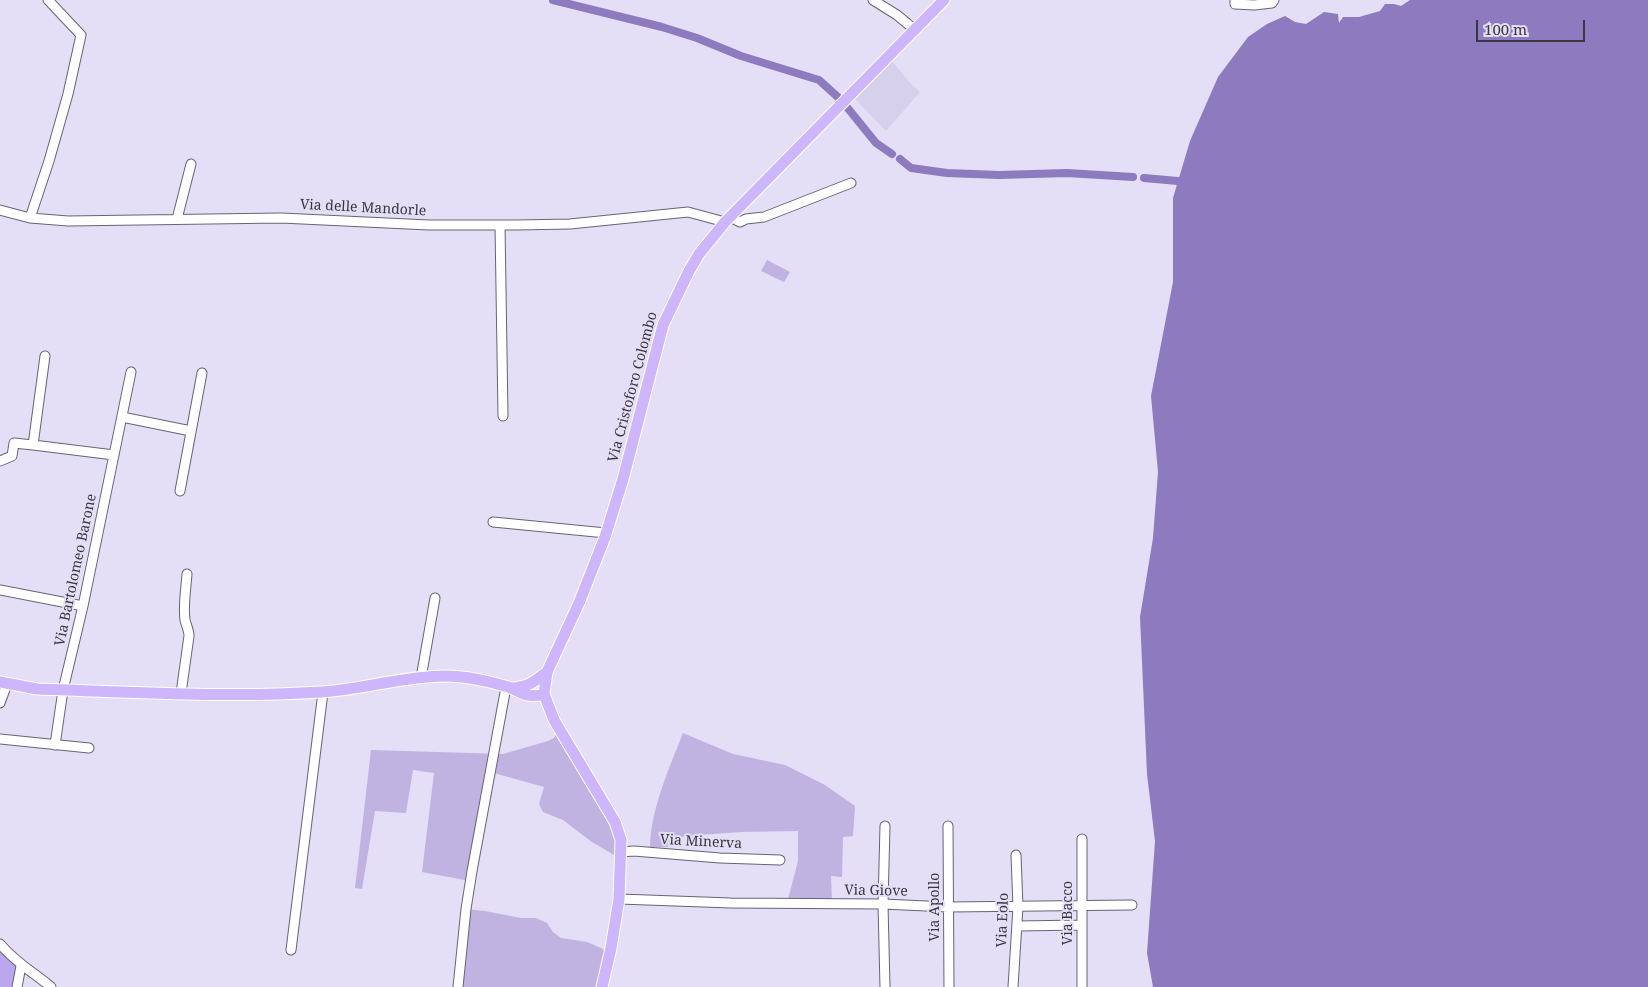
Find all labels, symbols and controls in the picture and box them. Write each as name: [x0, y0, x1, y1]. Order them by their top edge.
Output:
scale bar: [1478, 10, 1587, 42]
text: 100 m: [1484, 19, 1527, 39]
street label: Via delle Mandorle: [299, 196, 427, 220]
street label: Via Cristoforo Colombo: [605, 310, 661, 464]
street label: Via Bartolomeo Barone: [52, 492, 100, 648]
street label: Via Minerva: [660, 831, 742, 853]
street label: Via Apollo: [927, 873, 943, 941]
street label: Via Bacco: [1060, 881, 1076, 945]
street label: Via Giove: [844, 882, 908, 900]
street label: Via Eolo: [994, 892, 1012, 948]

